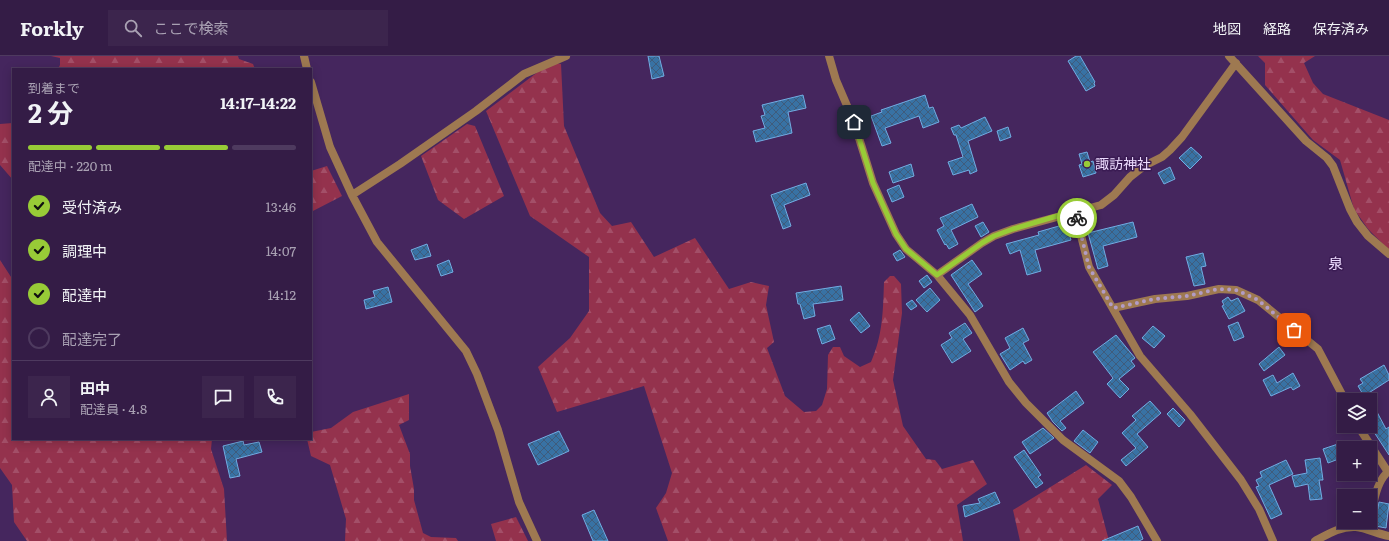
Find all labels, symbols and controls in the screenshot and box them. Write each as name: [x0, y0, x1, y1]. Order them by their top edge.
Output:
search box: [108, 10, 388, 46]
text: Forkly: [20, 14, 84, 42]
text: ここで検索: [154, 16, 229, 39]
icon: search: [122, 17, 144, 39]
text: 地図: [1213, 18, 1241, 38]
text: 経路: [1263, 18, 1291, 38]
text: 保存済み: [1313, 18, 1369, 38]
text: 到着まで: [28, 78, 80, 97]
text: 14:17–14:22: [220, 91, 296, 114]
text: 2 分: [28, 92, 73, 131]
pin: [837, 105, 871, 139]
icon: home: [843, 111, 865, 133]
place label: 諏訪神社: [1095, 153, 1151, 173]
text: 配達中 · 220 m: [28, 156, 112, 175]
marker: 諏訪神社: [1082, 159, 1092, 169]
icon: check: [28, 195, 50, 217]
text: 受付済み: [62, 195, 122, 218]
text: 13:46: [265, 197, 296, 216]
courier: [1057, 198, 1097, 238]
icon: bike: [1066, 207, 1088, 229]
icon: check: [28, 239, 50, 261]
text: 調理中: [62, 239, 107, 262]
text: 14:07: [266, 241, 296, 260]
district label: 泉: [1328, 251, 1344, 274]
icon: check: [28, 283, 50, 305]
text: 配達中: [62, 283, 107, 306]
text: 14:12: [268, 285, 296, 304]
pin: [1277, 313, 1311, 347]
icon: bag: [1283, 319, 1305, 341]
text: 配達完了: [62, 327, 122, 350]
button: person: [28, 376, 70, 418]
text: 田中: [80, 376, 110, 399]
button: chat: [202, 376, 244, 418]
button: phone: [254, 376, 296, 418]
map controls: [1337, 393, 1377, 529]
button: layers: [1337, 393, 1377, 433]
text: 配達員 · 4.8: [80, 399, 147, 418]
button: +: [1337, 441, 1377, 481]
button: −: [1337, 489, 1377, 529]

